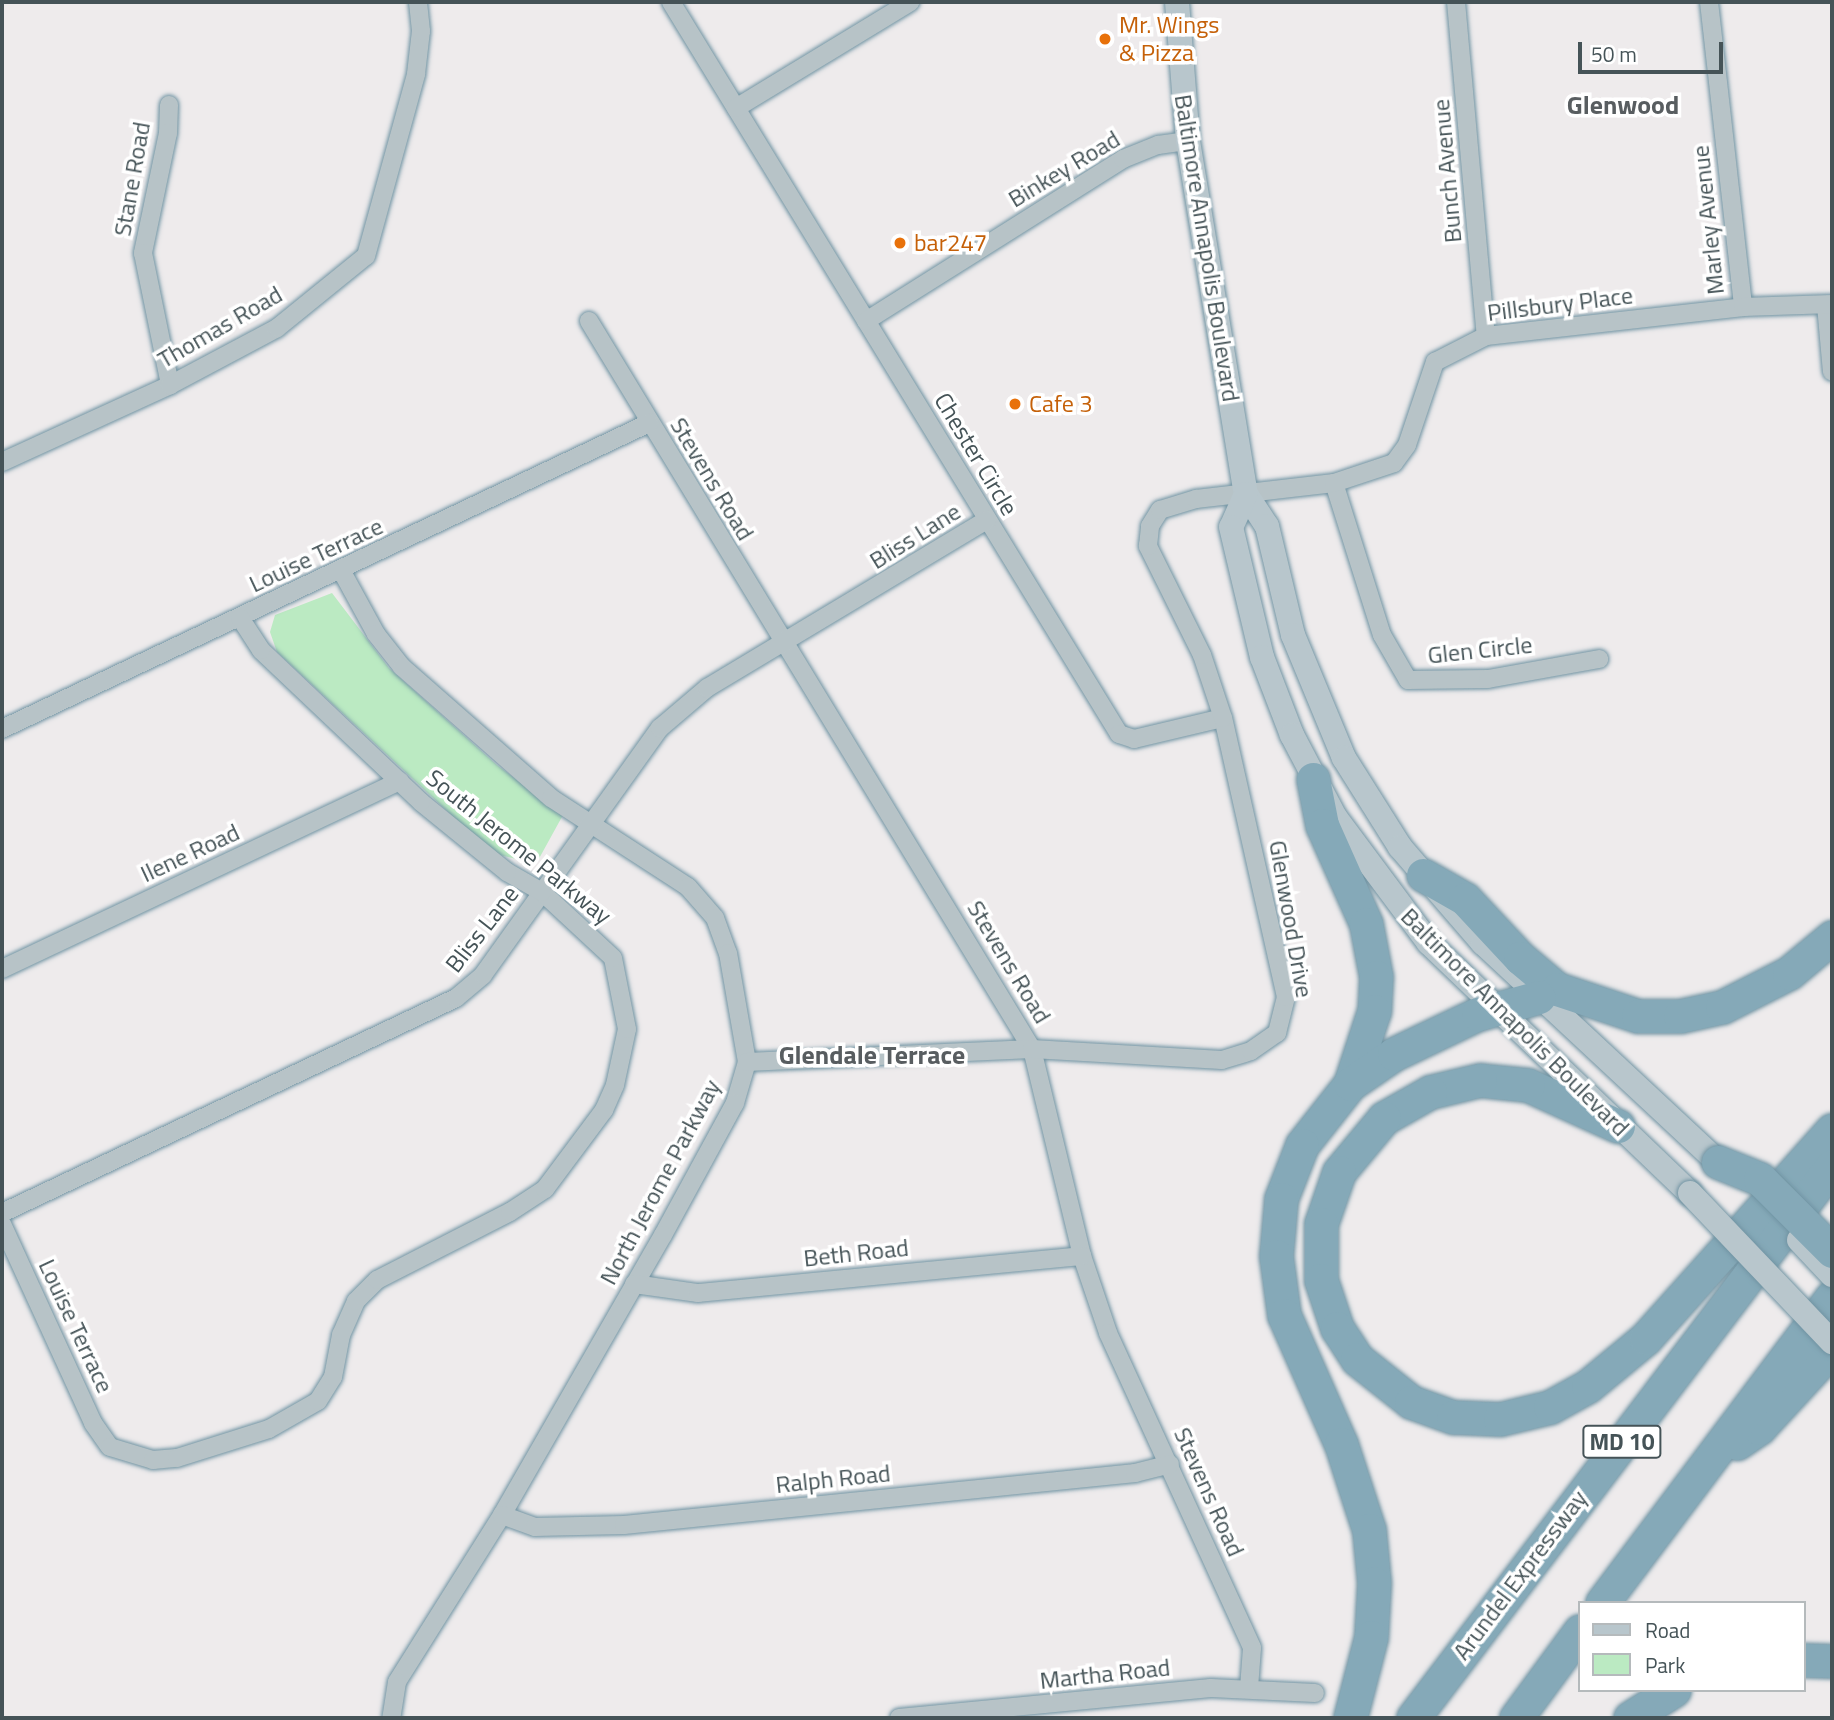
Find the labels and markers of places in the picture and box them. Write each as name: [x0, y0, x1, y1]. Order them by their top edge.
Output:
place label: Mr. Wings & Pizza: [1119, 11, 1220, 67]
marker: Mr. Wings & Pizza: [1097, 31, 1113, 47]
place label: bar247: [914, 229, 987, 257]
marker: bar247: [892, 235, 908, 251]
place label: Cafe 3: [1029, 390, 1093, 418]
marker: Cafe 3: [1007, 396, 1023, 412]

